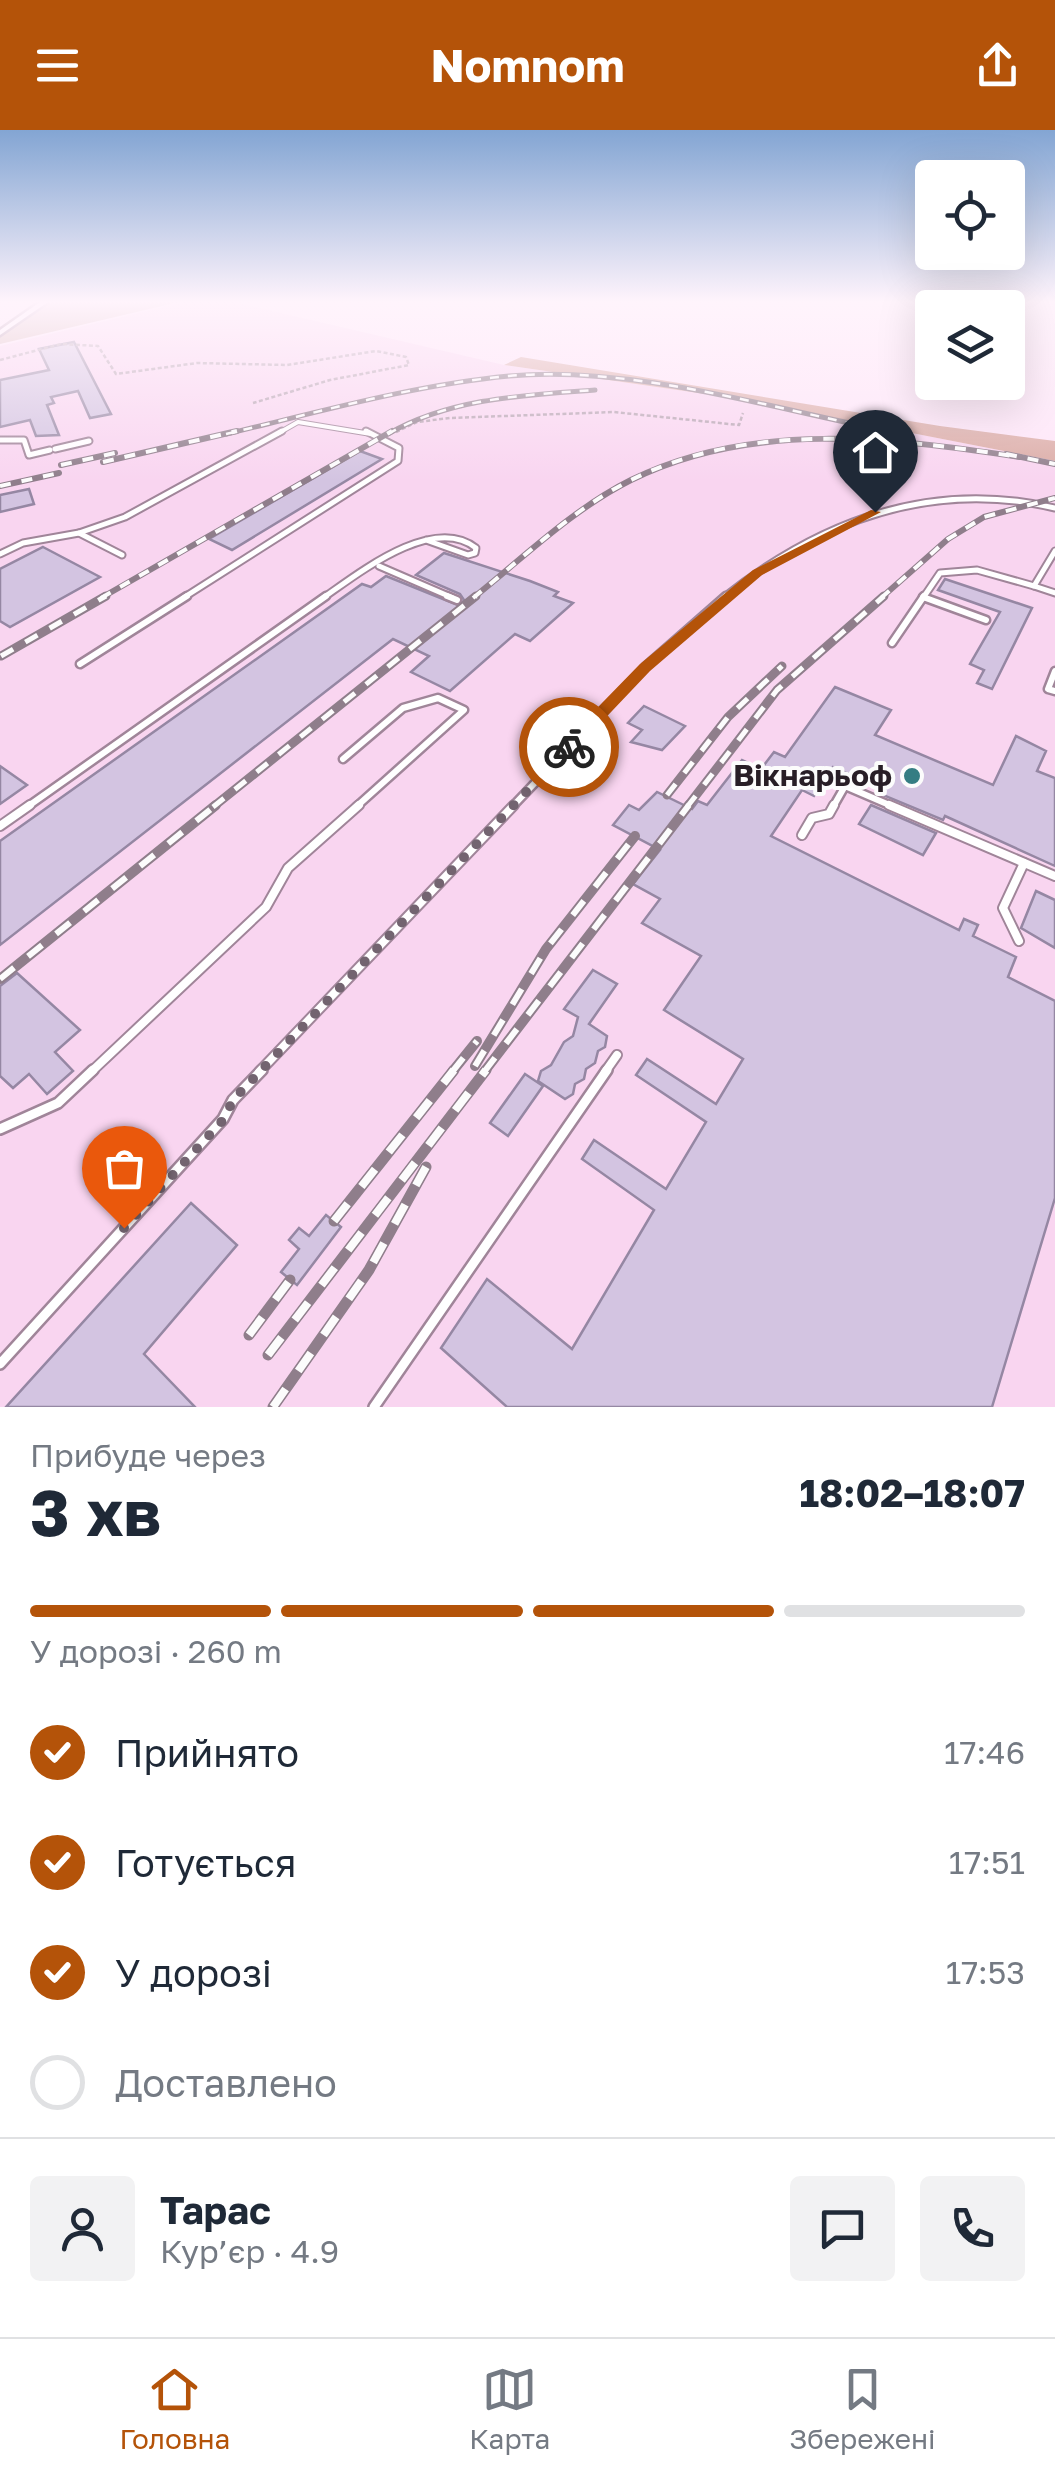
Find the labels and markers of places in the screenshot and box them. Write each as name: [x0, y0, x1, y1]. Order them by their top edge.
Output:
pin: [833, 410, 918, 513]
place label: Вікнарьоф: [733, 757, 892, 793]
marker: Вікнарьоф: [901, 765, 923, 787]
pin: [82, 1126, 167, 1229]

